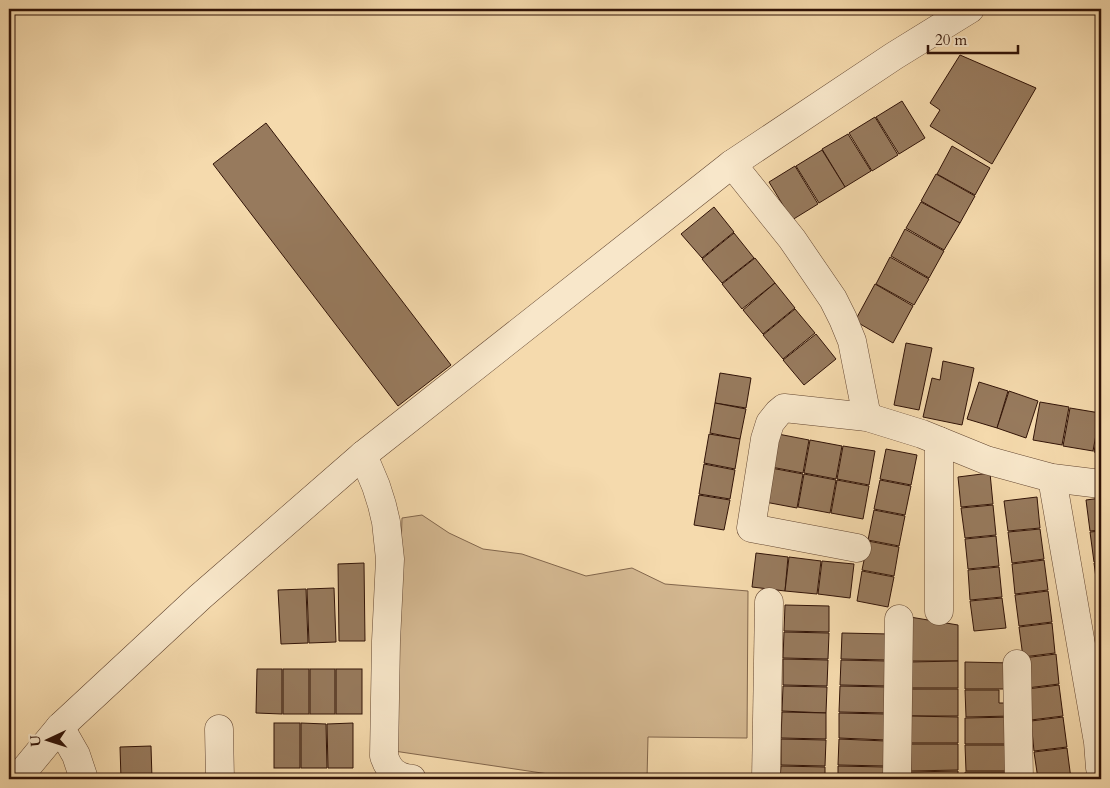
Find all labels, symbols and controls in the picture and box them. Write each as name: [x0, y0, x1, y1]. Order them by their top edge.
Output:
scale bar: [928, 22, 1018, 54]
text: 20 m: [935, 30, 967, 50]
north arrow: [22, 716, 72, 766]
text: U: [26, 734, 45, 747]

